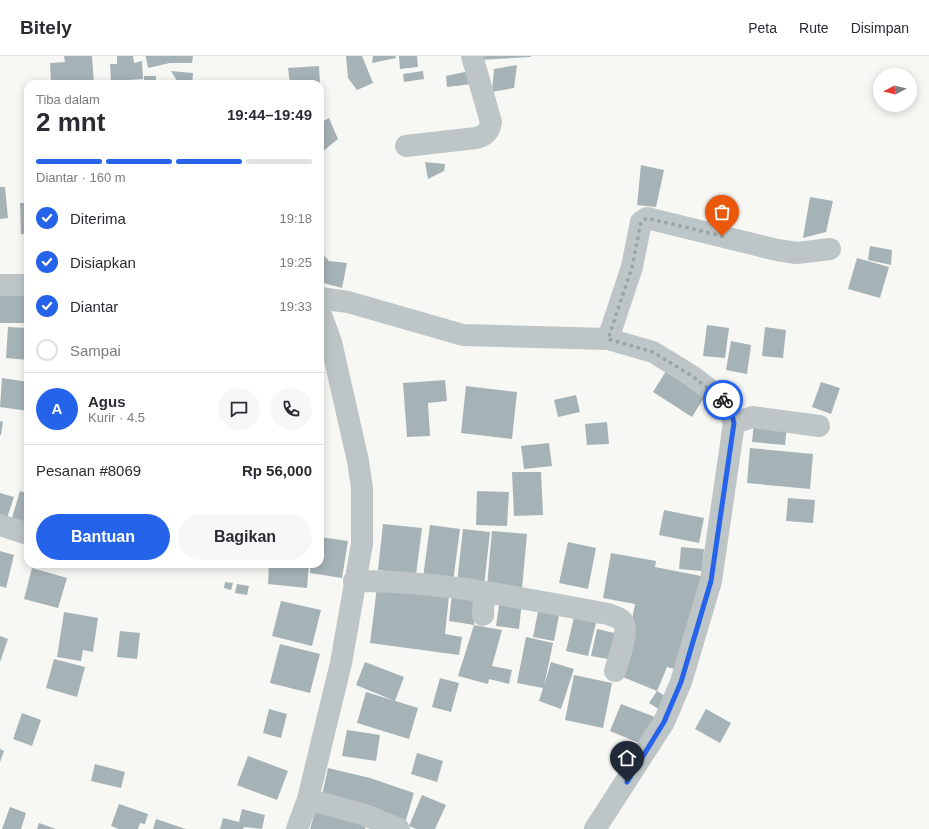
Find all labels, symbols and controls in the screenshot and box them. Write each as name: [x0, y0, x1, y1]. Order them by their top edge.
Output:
text: Bitely: [20, 17, 72, 38]
text: Peta: [748, 20, 777, 36]
text: Rute: [799, 20, 829, 36]
text: Disimpan: [851, 20, 909, 36]
north arrow: [873, 68, 917, 112]
map controls: [873, 68, 917, 112]
text: Tiba dalam: [36, 92, 100, 107]
text: 19:44–19:49: [227, 106, 312, 123]
text: 2 mnt: [36, 107, 105, 137]
text: Diantar · 160 m: [36, 170, 126, 185]
pin: [705, 195, 739, 236]
icon: bag: [711, 201, 733, 223]
icon: check: [36, 207, 58, 229]
text: Diterima: [70, 210, 126, 227]
text: 19:18: [279, 211, 312, 226]
icon: check: [36, 251, 58, 273]
text: Disiapkan: [70, 254, 136, 271]
text: 19:25: [279, 255, 312, 270]
icon: check: [36, 295, 58, 317]
text: Diantar: [70, 298, 118, 315]
text: 19:33: [279, 299, 312, 314]
text: Sampai: [70, 342, 121, 359]
courier: [703, 380, 743, 420]
button: chat: [218, 388, 260, 430]
button: phone: [270, 388, 312, 430]
icon: bike: [712, 389, 734, 411]
text: Agus: [88, 393, 126, 410]
text: A: [52, 400, 62, 417]
text: Kurir · 4.5: [88, 410, 145, 425]
text: Pesanan #8069: [36, 462, 141, 479]
text: Rp 56,000: [242, 462, 312, 479]
button: Bantuan: [36, 514, 170, 560]
button: Bagikan: [178, 514, 312, 560]
pin: [610, 741, 644, 782]
icon: home: [616, 747, 638, 769]

